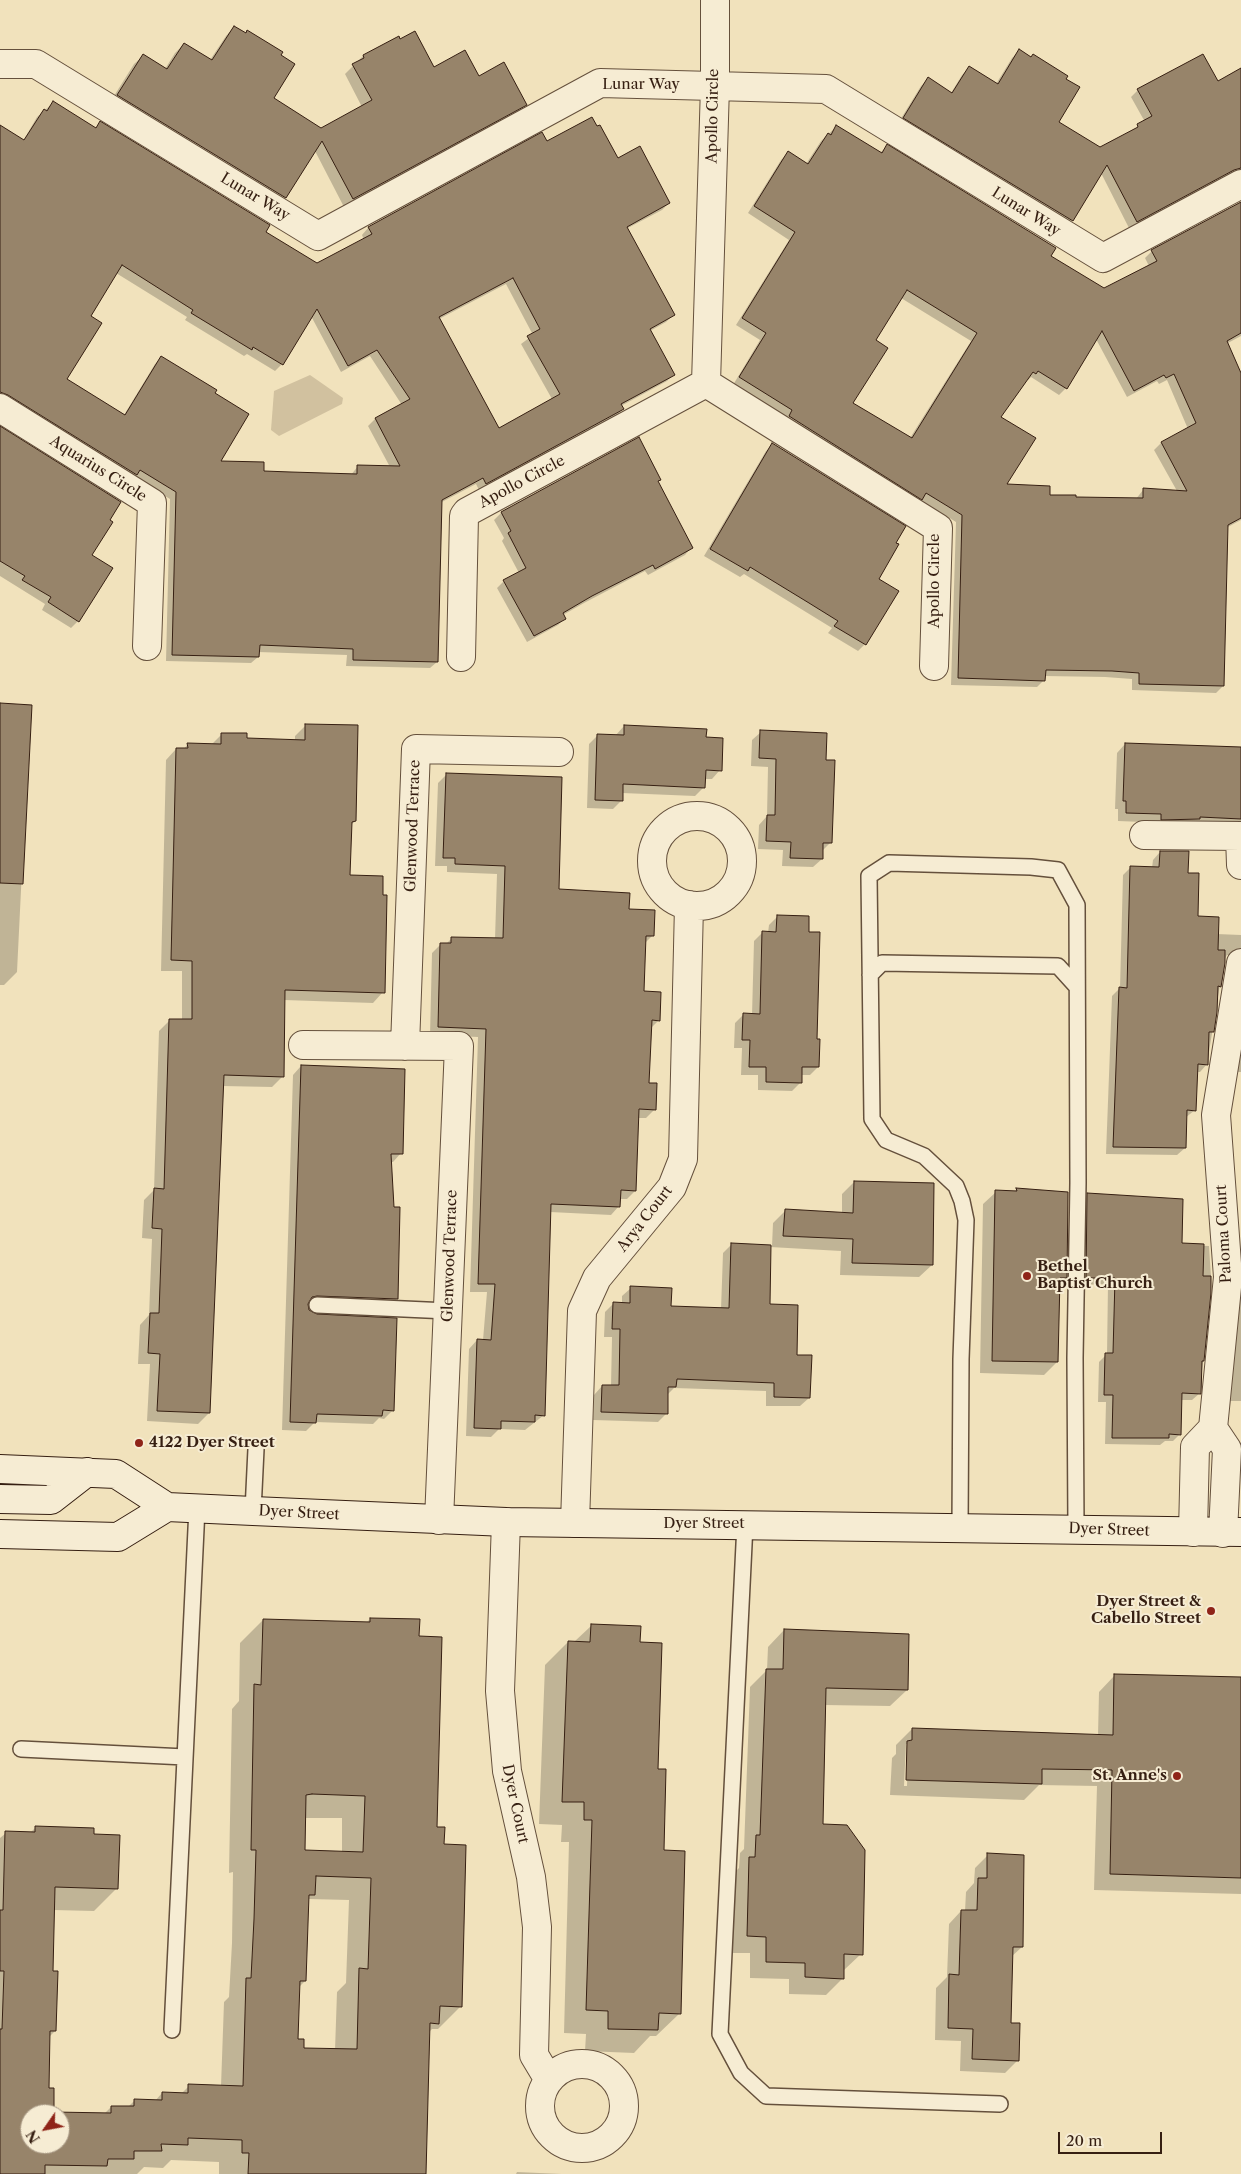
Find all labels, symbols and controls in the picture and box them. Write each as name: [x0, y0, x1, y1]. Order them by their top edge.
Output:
street label: Apollo Circle: [703, 69, 723, 163]
street label: Lunar Way: [602, 76, 680, 94]
street label: Lunar Way: [217, 169, 293, 225]
street label: Lunar Way: [988, 184, 1064, 240]
street label: Aquarius Circle: [46, 432, 150, 506]
street label: Apollo Circle: [476, 452, 568, 512]
street label: Apollo Circle: [926, 534, 944, 628]
street label: Glenwood Terrace: [402, 760, 424, 892]
street label: Arya Court: [614, 1182, 676, 1256]
street label: Paloma Court: [1212, 1184, 1236, 1284]
street label: Glenwood Terrace: [439, 1190, 461, 1322]
place label: Bethel Baptist Church: [1037, 1258, 1153, 1293]
marker: Bethel Baptist Church: [1021, 1270, 1033, 1282]
place label: 4122 Dyer Street: [149, 1434, 275, 1452]
marker: 4122 Dyer Street: [133, 1437, 145, 1449]
street label: Dyer Street: [258, 1502, 340, 1524]
street label: Dyer Street: [663, 1515, 745, 1533]
street label: Dyer Street: [1068, 1520, 1150, 1540]
place label: Dyer Street & Cabello Street: [1091, 1593, 1201, 1628]
marker: Dyer Street & Cabello Street: [1205, 1605, 1217, 1617]
street label: Dyer Court: [498, 1763, 532, 1845]
place label: St. Anne's: [1092, 1767, 1167, 1785]
marker: St. Anne's: [1171, 1770, 1183, 1782]
north arrow: [20, 2104, 70, 2154]
scale bar: [1061, 2122, 1165, 2154]
text: N: [22, 2127, 44, 2147]
text: 20 m: [1066, 2131, 1102, 2150]

